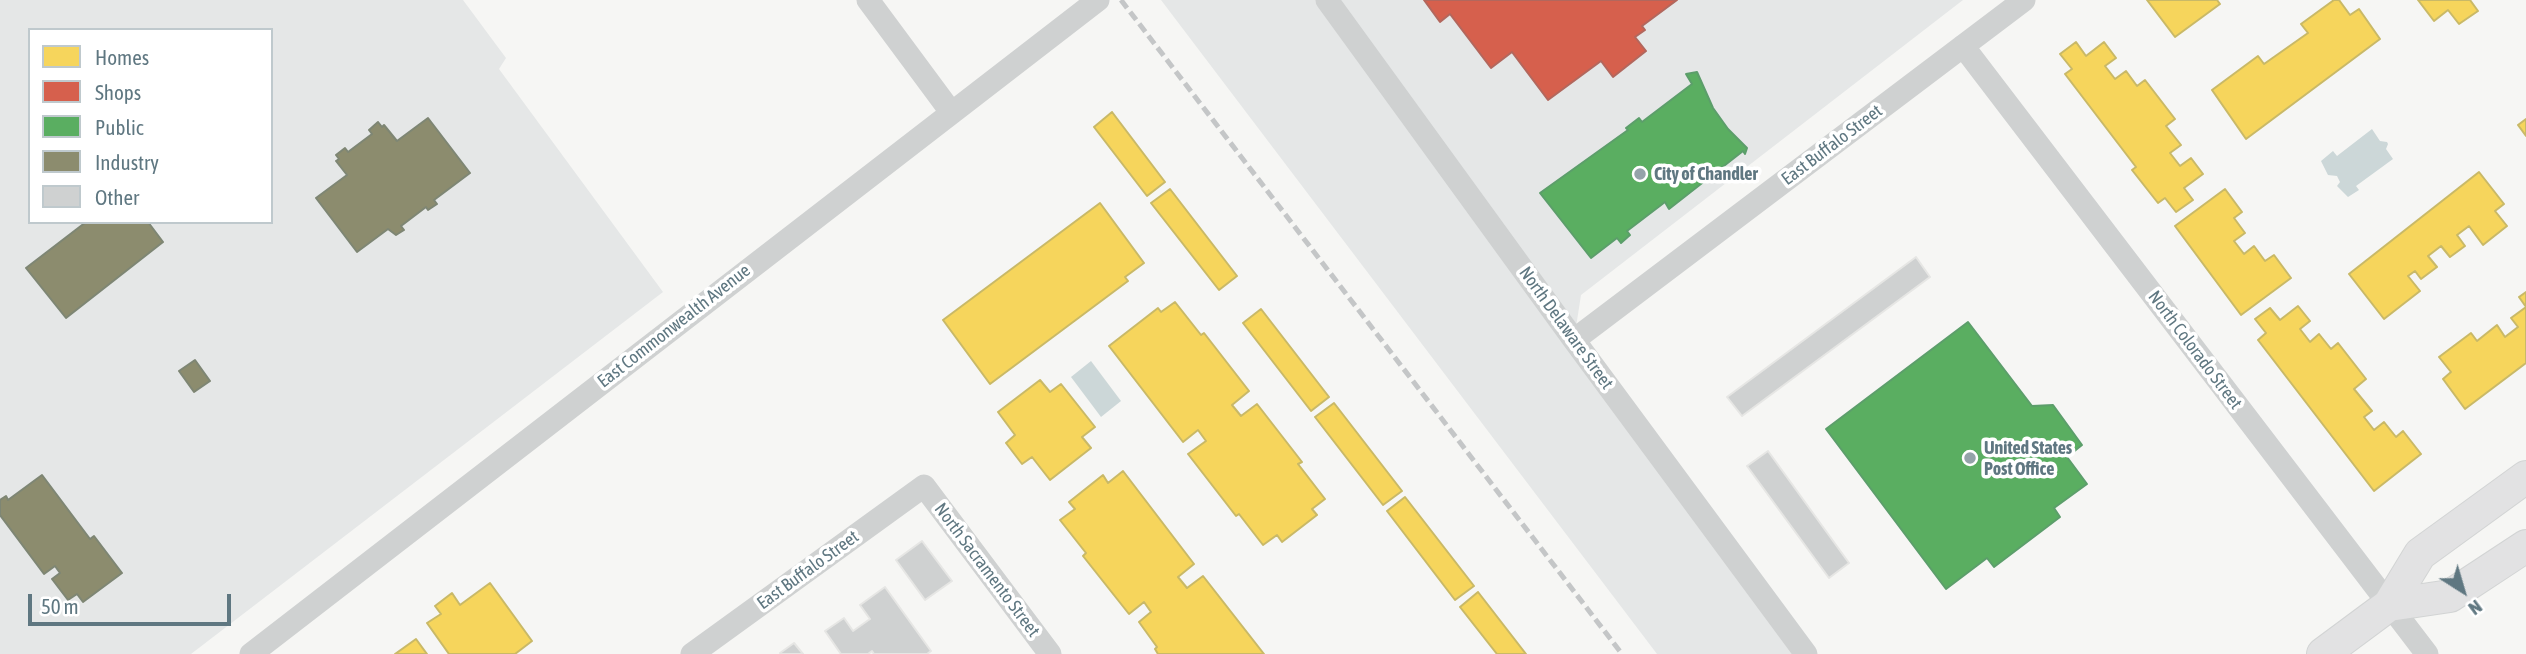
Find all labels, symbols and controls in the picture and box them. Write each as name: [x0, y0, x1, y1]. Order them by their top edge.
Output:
legend: [28, 28, 273, 224]
text: Homes: [95, 45, 149, 69]
text: Shops: [95, 80, 141, 104]
street label: East Buffalo Street: [1777, 100, 1887, 190]
text: Public: [95, 115, 144, 139]
text: Industry: [95, 150, 159, 174]
place label: City of Chandler: [1654, 163, 1758, 185]
marker: City of Chandler: [1632, 166, 1648, 182]
text: Other: [95, 185, 139, 209]
street label: East Commonwealth Avenue: [593, 260, 755, 392]
street label: North Delaware Street: [1514, 262, 1618, 394]
street label: North Colorado Street: [2144, 287, 2246, 413]
place label: United States Post Office: [1984, 437, 2072, 480]
marker: United States Post Office: [1962, 450, 1978, 466]
street label: North Sacramento Street: [930, 499, 1044, 641]
street label: East Buffalo Street: [753, 526, 863, 614]
north arrow: [2428, 556, 2498, 626]
scale bar: [32, 580, 234, 624]
text: 50 m: [41, 594, 79, 618]
text: N: [2465, 596, 2487, 620]

